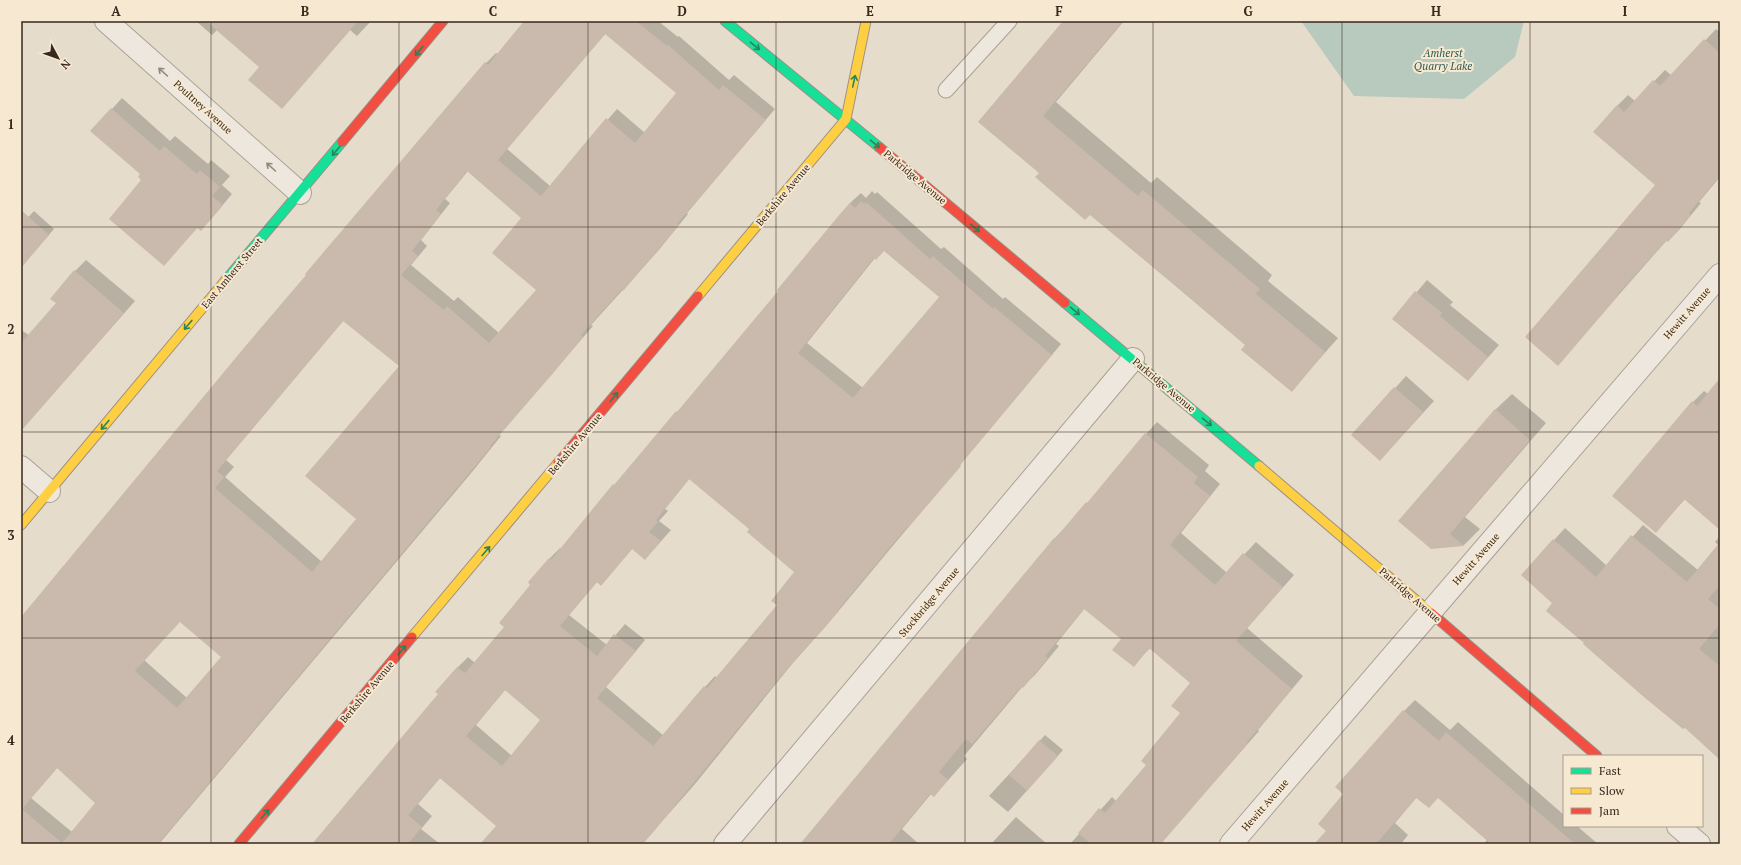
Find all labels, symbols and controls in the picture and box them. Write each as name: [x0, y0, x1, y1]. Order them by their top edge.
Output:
text: A: [111, 2, 121, 20]
text: B: [301, 2, 309, 20]
text: C: [489, 2, 497, 20]
text: D: [677, 2, 687, 20]
text: E: [866, 2, 874, 20]
text: F: [1055, 2, 1063, 20]
text: G: [1243, 2, 1253, 20]
text: H: [1431, 2, 1441, 20]
text: I: [1623, 2, 1628, 20]
north arrow: [38, 38, 78, 78]
one-way arrow: [749, 41, 760, 50]
one-way arrow: [414, 46, 423, 56]
water label: Amherst Quarry Lake: [1414, 46, 1472, 73]
text: N: [57, 57, 74, 73]
one-way arrow: [159, 68, 169, 77]
one-way arrow: [850, 75, 858, 88]
street label: Poultney Avenue: [171, 77, 235, 137]
text: 1: [7, 115, 15, 133]
one-way arrow: [870, 140, 881, 149]
one-way arrow: [331, 146, 340, 156]
street label: Parkridge Avenue: [881, 147, 949, 207]
street label: Berkshire Avenue: [753, 161, 813, 229]
one-way arrow: [266, 163, 277, 172]
one-way arrow: [970, 223, 981, 232]
street label: East Amherst Street: [199, 235, 266, 311]
street label: Hewitt Avenue: [1661, 284, 1713, 342]
one-way arrow: [1070, 307, 1080, 316]
text: 2: [7, 320, 15, 338]
one-way arrow: [184, 320, 193, 331]
street label: Parkridge Avenue: [1130, 355, 1198, 415]
one-way arrow: [610, 392, 618, 403]
street label: Berkshire Avenue: [545, 410, 605, 478]
one-way arrow: [1201, 417, 1212, 426]
one-way arrow: [100, 420, 109, 430]
text: 3: [7, 526, 15, 544]
street label: Hewitt Avenue: [1450, 530, 1502, 588]
one-way arrow: [481, 545, 490, 556]
street label: Stockbridge Avenue: [896, 564, 962, 640]
street label: Parkridge Avenue: [1376, 565, 1444, 625]
one-way arrow: [397, 645, 406, 655]
street label: Berkshire Avenue: [337, 658, 397, 726]
text: 4: [7, 731, 15, 749]
legend: [1563, 755, 1703, 827]
text: Fast: [1599, 763, 1622, 778]
street label: Hewitt Avenue: [1239, 776, 1291, 834]
text: Slow: [1599, 783, 1625, 798]
text: Jam: [1599, 803, 1620, 818]
one-way arrow: [260, 809, 269, 820]

